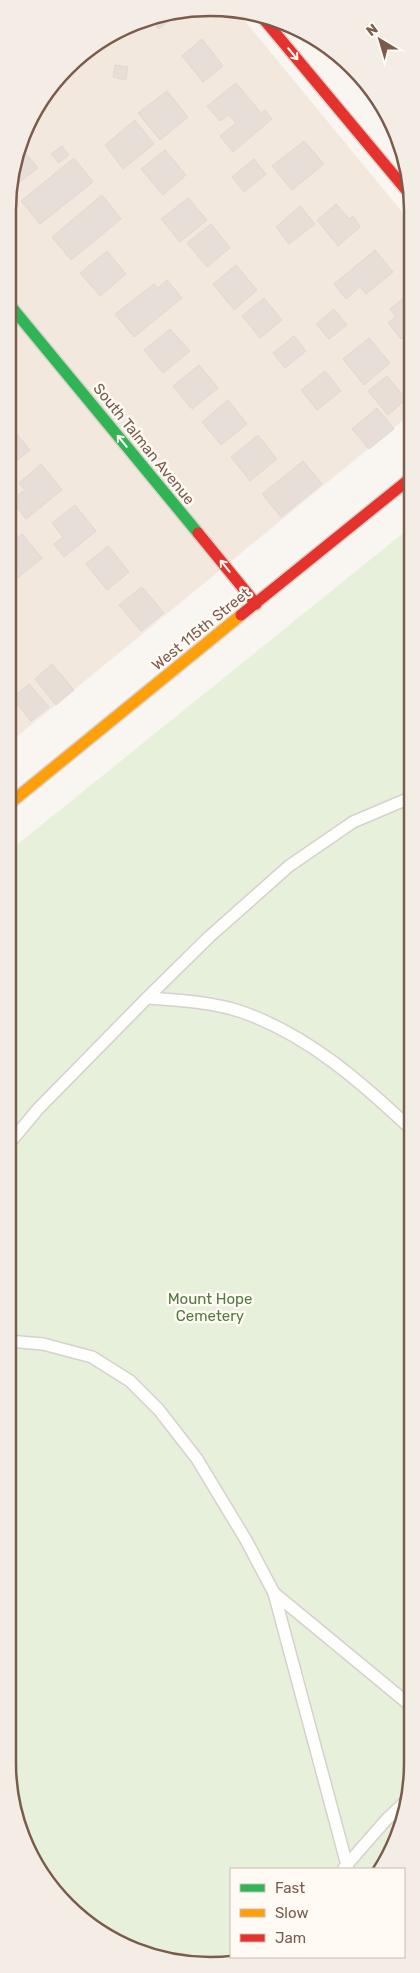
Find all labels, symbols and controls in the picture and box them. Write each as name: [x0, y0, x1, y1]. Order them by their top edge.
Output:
north arrow: [355, 15, 405, 65]
text: N: [363, 20, 382, 40]
one-way arrow: [287, 48, 299, 61]
street label: South Talman Avenue: [89, 380, 199, 508]
one-way arrow: [116, 434, 127, 447]
one-way arrow: [219, 560, 230, 573]
street label: West 115th Street: [148, 584, 254, 674]
park label: Mount Hope Cemetery: [168, 1290, 252, 1325]
legend: [230, 1868, 405, 1958]
text: Fast: [275, 1879, 305, 1897]
text: Slow: [275, 1904, 308, 1922]
text: Jam: [275, 1929, 306, 1947]

